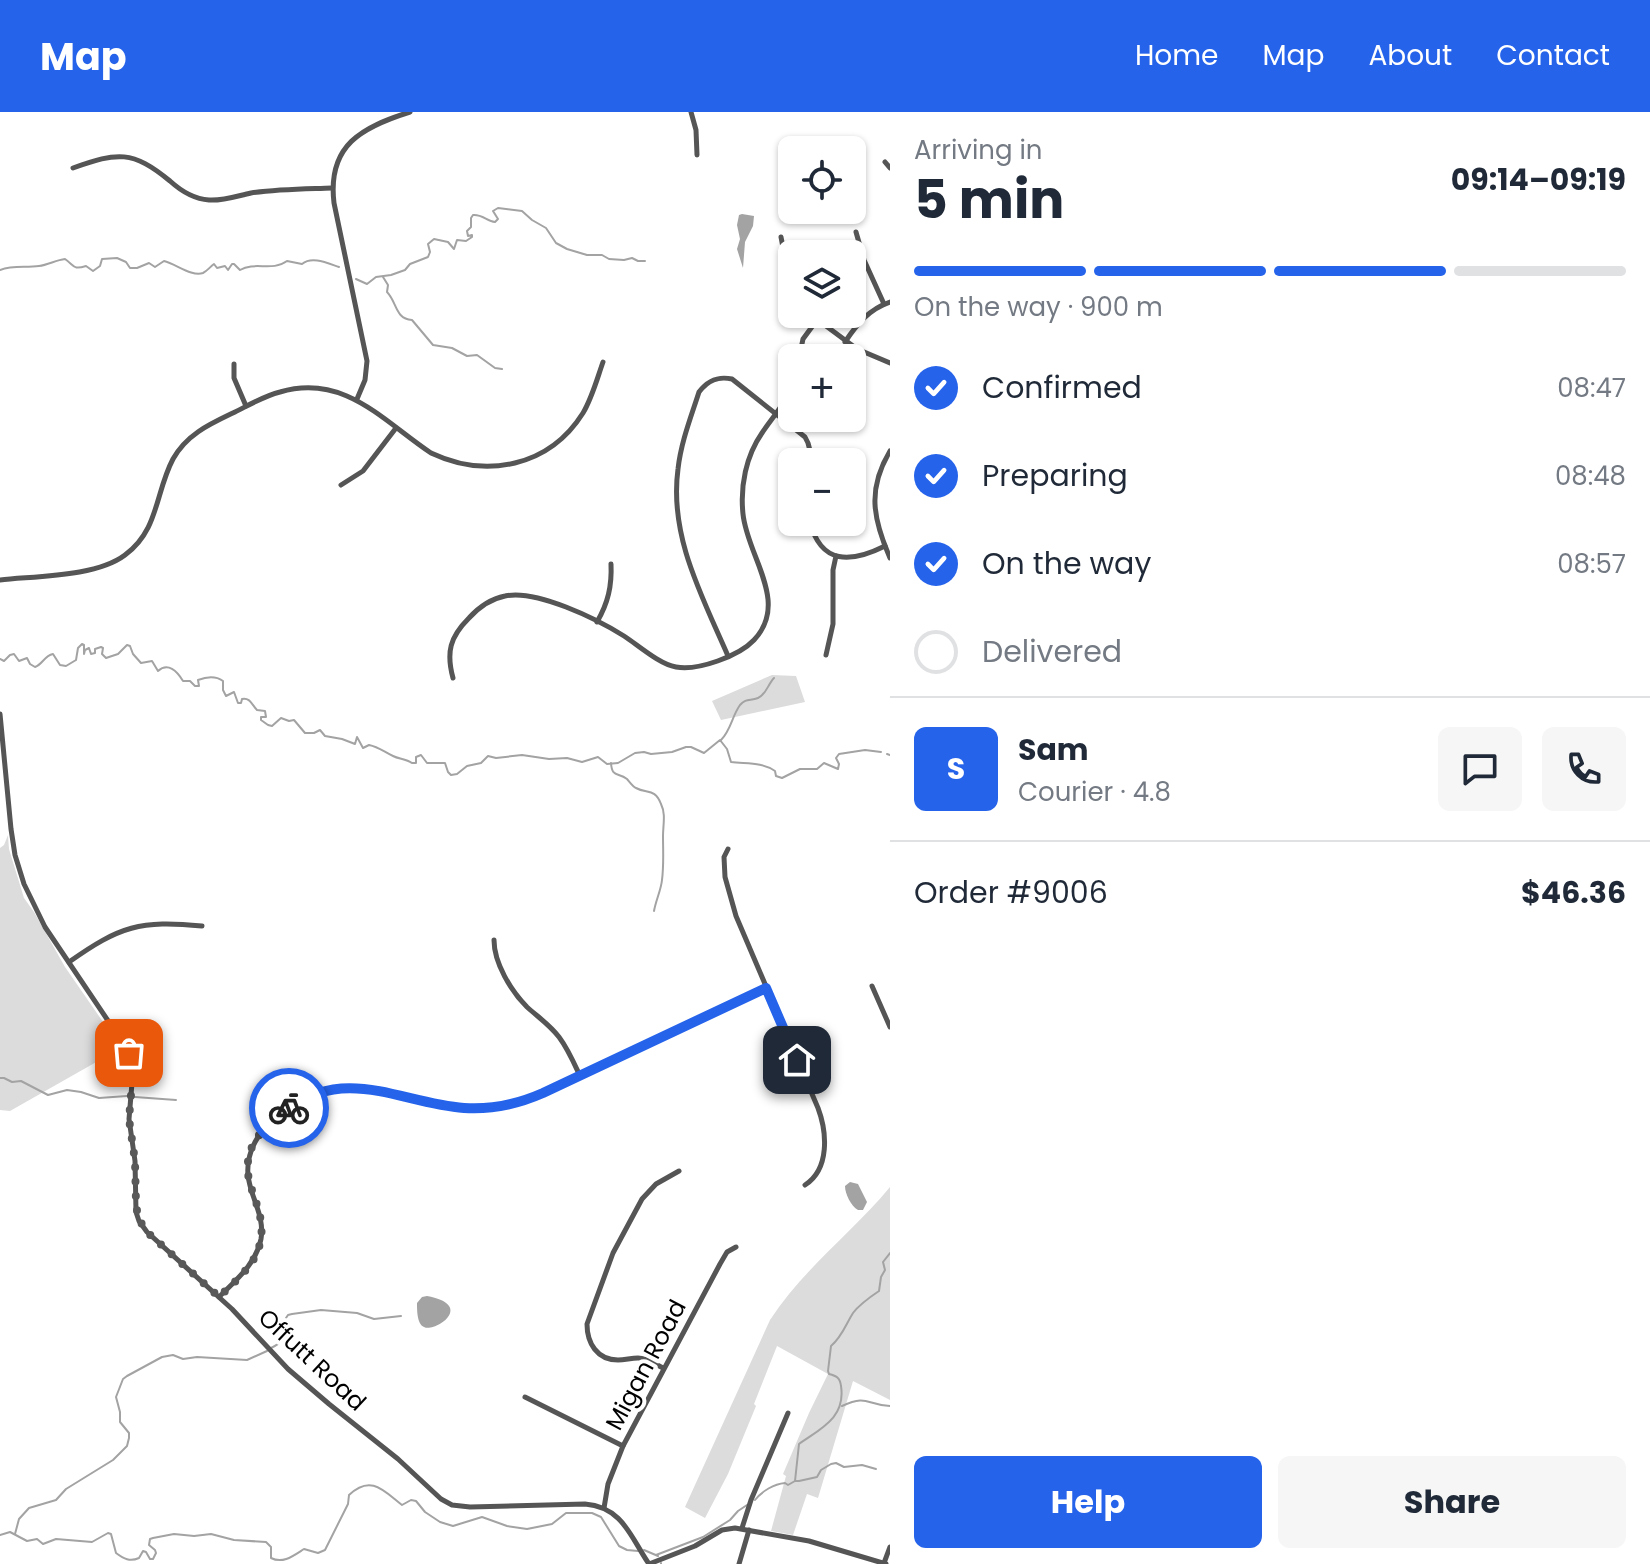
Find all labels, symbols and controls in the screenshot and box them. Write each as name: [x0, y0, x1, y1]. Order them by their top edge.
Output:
text: Map: [40, 30, 127, 83]
text: Home: [1135, 36, 1218, 75]
text: Map: [1262, 36, 1324, 75]
text: About: [1368, 36, 1452, 75]
text: Contact: [1496, 36, 1610, 75]
text: Arriving in: [914, 132, 1043, 168]
map controls: [778, 136, 866, 536]
button: locate: [778, 136, 866, 224]
text: 09:14–09:19: [1451, 158, 1626, 201]
text: 5 min: [914, 163, 1064, 236]
button: layers: [778, 240, 866, 328]
text: On the way · 900 m: [914, 289, 1163, 325]
button: +: [778, 344, 866, 432]
icon: check: [914, 366, 958, 410]
text: Confirmed: [982, 366, 1142, 409]
text: 08:47: [1557, 370, 1626, 406]
button: −: [778, 448, 866, 536]
icon: check: [914, 454, 958, 498]
text: Preparing: [982, 454, 1128, 497]
text: 08:48: [1555, 458, 1626, 494]
icon: check: [914, 542, 958, 586]
text: On the way: [982, 542, 1151, 585]
text: 08:57: [1557, 546, 1626, 582]
text: Delivered: [982, 630, 1122, 673]
button: chat: [1438, 727, 1522, 811]
button: phone: [1542, 727, 1626, 811]
text: Sam: [1018, 728, 1089, 771]
text: S: [947, 747, 965, 790]
text: Courier · 4.8: [1018, 774, 1171, 810]
text: Order #9006: [914, 871, 1108, 914]
text: $46.36: [1521, 871, 1626, 914]
pin: [95, 1019, 163, 1087]
pin: [763, 1026, 831, 1094]
icon: bag: [107, 1031, 151, 1075]
icon: home: [775, 1038, 819, 1082]
courier: [249, 1068, 329, 1148]
icon: bike: [267, 1086, 311, 1130]
street label: Migan Road: [597, 1294, 694, 1436]
street label: Offutt Road: [251, 1301, 373, 1418]
button: Help: [914, 1456, 1262, 1548]
button: Share: [1278, 1456, 1626, 1548]

